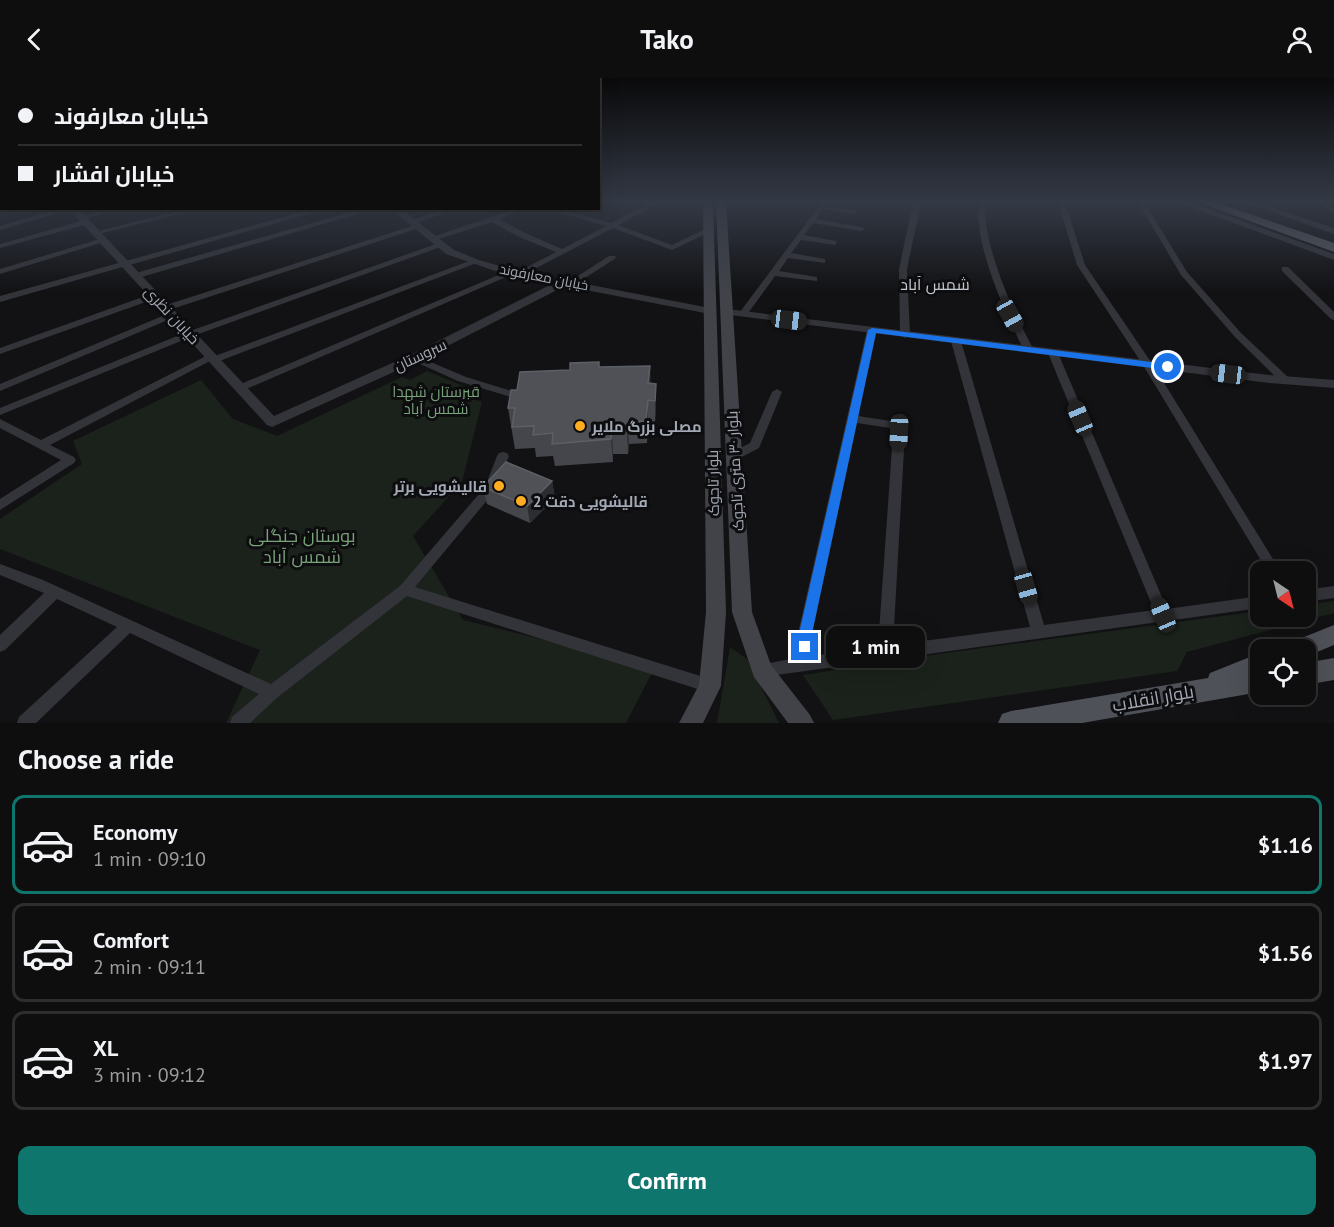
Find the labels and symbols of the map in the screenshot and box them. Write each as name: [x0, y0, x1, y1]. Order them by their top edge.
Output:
street label: خیابان معارفوند: [498, 260, 590, 294]
district label: شمس آباد: [900, 274, 970, 295]
street label: خیابان نظری: [140, 282, 204, 349]
car: [993, 295, 1027, 335]
car: [770, 309, 808, 331]
street label: سروستان: [391, 335, 450, 376]
route start: [1154, 353, 1181, 380]
car: [1209, 363, 1247, 385]
park label: قبرستان شهدا شمس آباد: [392, 382, 480, 419]
car: [1065, 398, 1095, 438]
street label: بلوار ۳۰ متری تاجوک: [722, 410, 749, 532]
car: [889, 414, 909, 450]
place label: مصلی بزرگ ملایر: [591, 417, 702, 436]
marker: مصلی بزرگ ملایر: [573, 419, 587, 433]
street label: بلوار تاجوک: [703, 450, 723, 516]
place label: قالیشویی برتر: [393, 477, 487, 496]
marker: قالیشویی برتر: [492, 479, 506, 493]
place label: قالیشویی دقت 2: [533, 492, 648, 511]
marker: قالیشویی دقت 2: [514, 494, 528, 508]
park label: بوستان جنگلی شمس آباد: [249, 524, 355, 568]
north arrow: [1250, 561, 1316, 627]
car: [1012, 567, 1040, 607]
car: [1148, 595, 1178, 635]
callout: 1 min: [826, 626, 925, 668]
route end: [791, 633, 818, 660]
street label: بلوار انقلاب: [1110, 680, 1196, 716]

